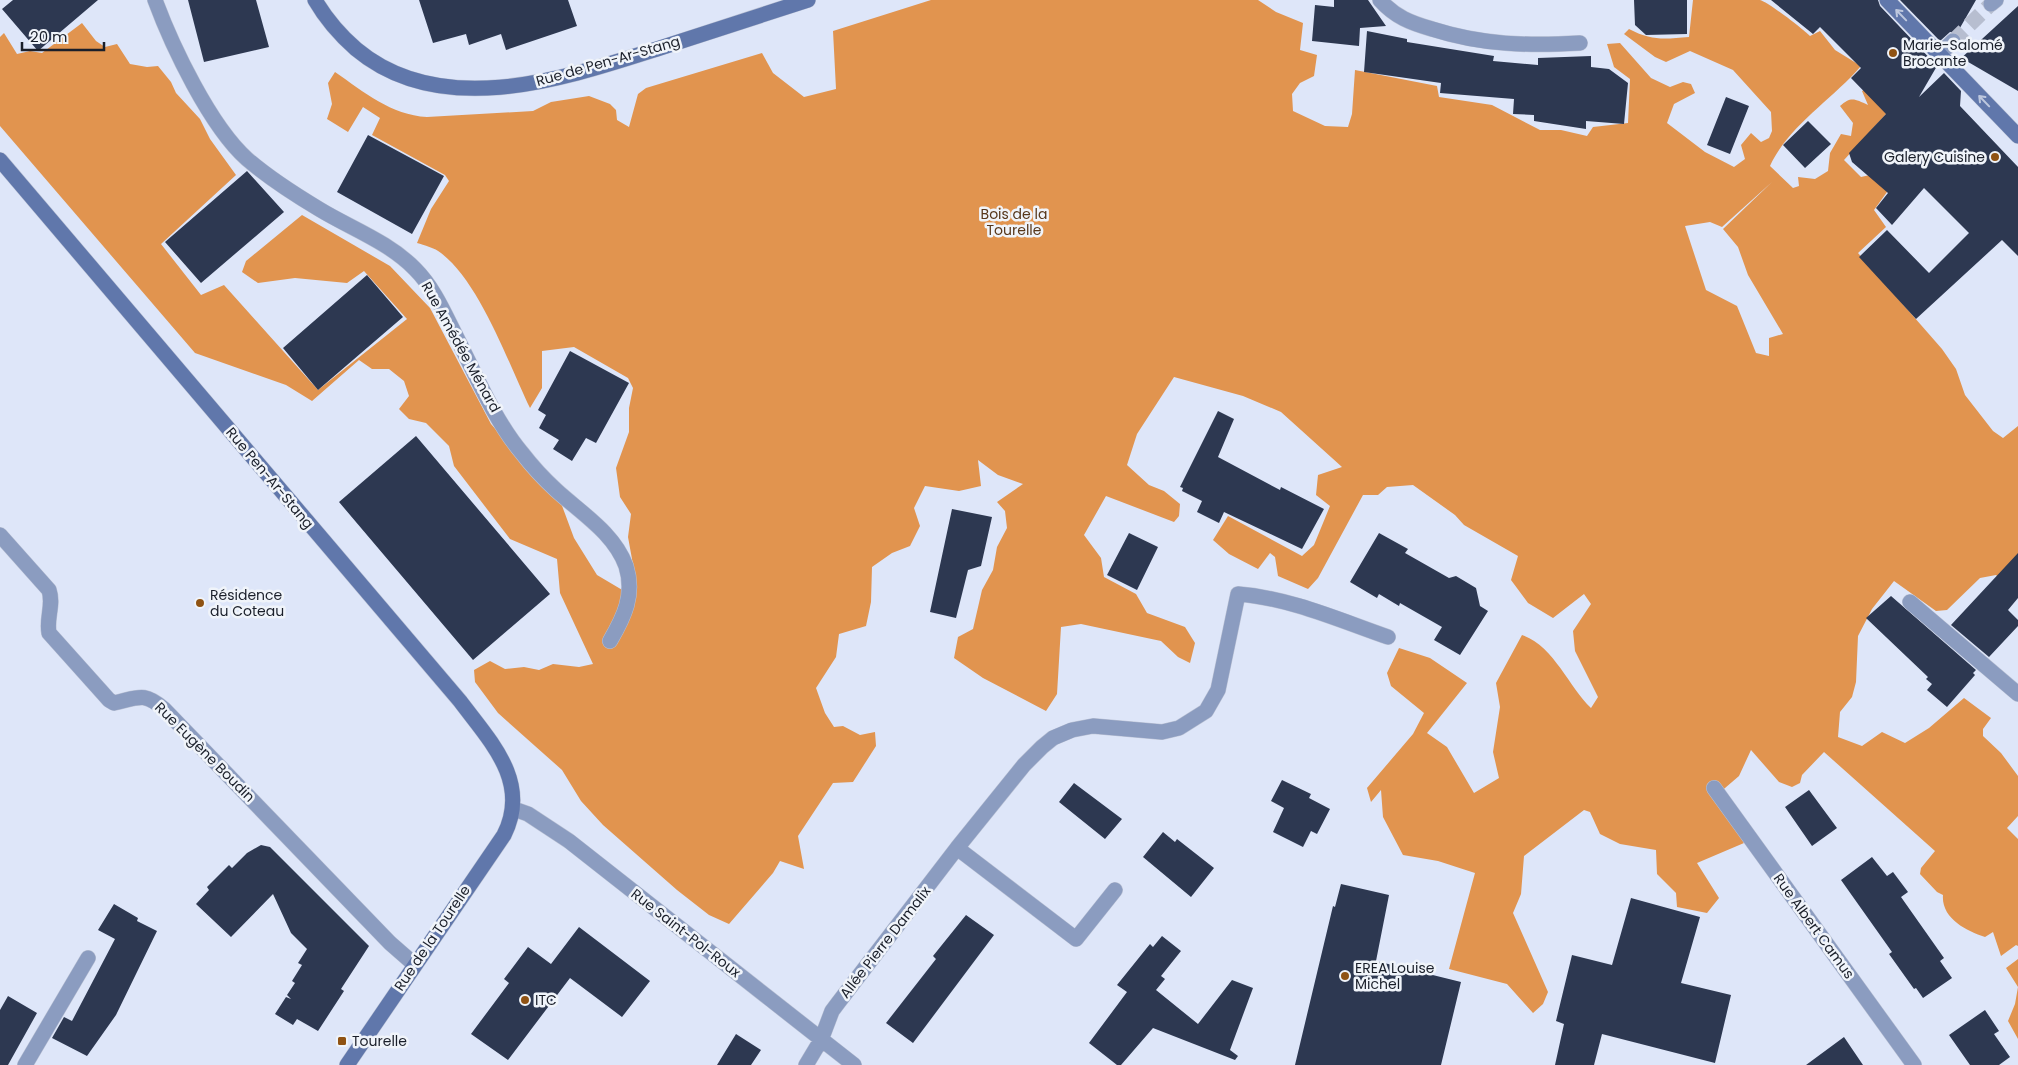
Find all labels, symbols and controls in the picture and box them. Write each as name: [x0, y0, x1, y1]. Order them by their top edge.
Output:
one-way arrow: [1895, 8, 1907, 21]
scale bar: [22, 20, 105, 52]
text: 20 m: [30, 26, 68, 47]
street label: Rue de Pen-Ar-Stang: [534, 31, 682, 91]
place label: Marie-Salomé Brocante: [1903, 35, 2003, 71]
marker: Marie-Salomé Brocante: [1887, 47, 1899, 59]
one-way arrow: [1978, 95, 1990, 107]
place label: Galery Cuisine: [1884, 147, 1985, 167]
marker: Galery Cuisine: [1989, 151, 2001, 163]
park label: Bois de la Tourelle: [981, 204, 1047, 240]
street label: Rue Amédée Ménard: [417, 278, 505, 416]
street label: Rue Pen-Ar-Stang: [222, 423, 318, 533]
place label: Résidence du Coteau: [210, 585, 284, 621]
marker: Résidence du Coteau: [194, 597, 206, 609]
street label: Rue Eugène Boudin: [151, 698, 259, 806]
street label: Rue Albert Camus: [1769, 869, 1859, 983]
street label: Rue de la Tourelle: [389, 881, 475, 995]
street label: Allée Pierre Damalix: [835, 881, 935, 1002]
street label: Rue Saint-Pol-Roux: [627, 884, 745, 982]
place label: EREA Louise Michel: [1355, 958, 1435, 994]
marker: EREA Louise Michel: [1339, 970, 1351, 982]
place label: ITC: [535, 990, 557, 1010]
marker: ITC: [519, 994, 531, 1006]
place label: Tourelle: [352, 1031, 407, 1051]
marker: Tourelle: [336, 1035, 348, 1047]

